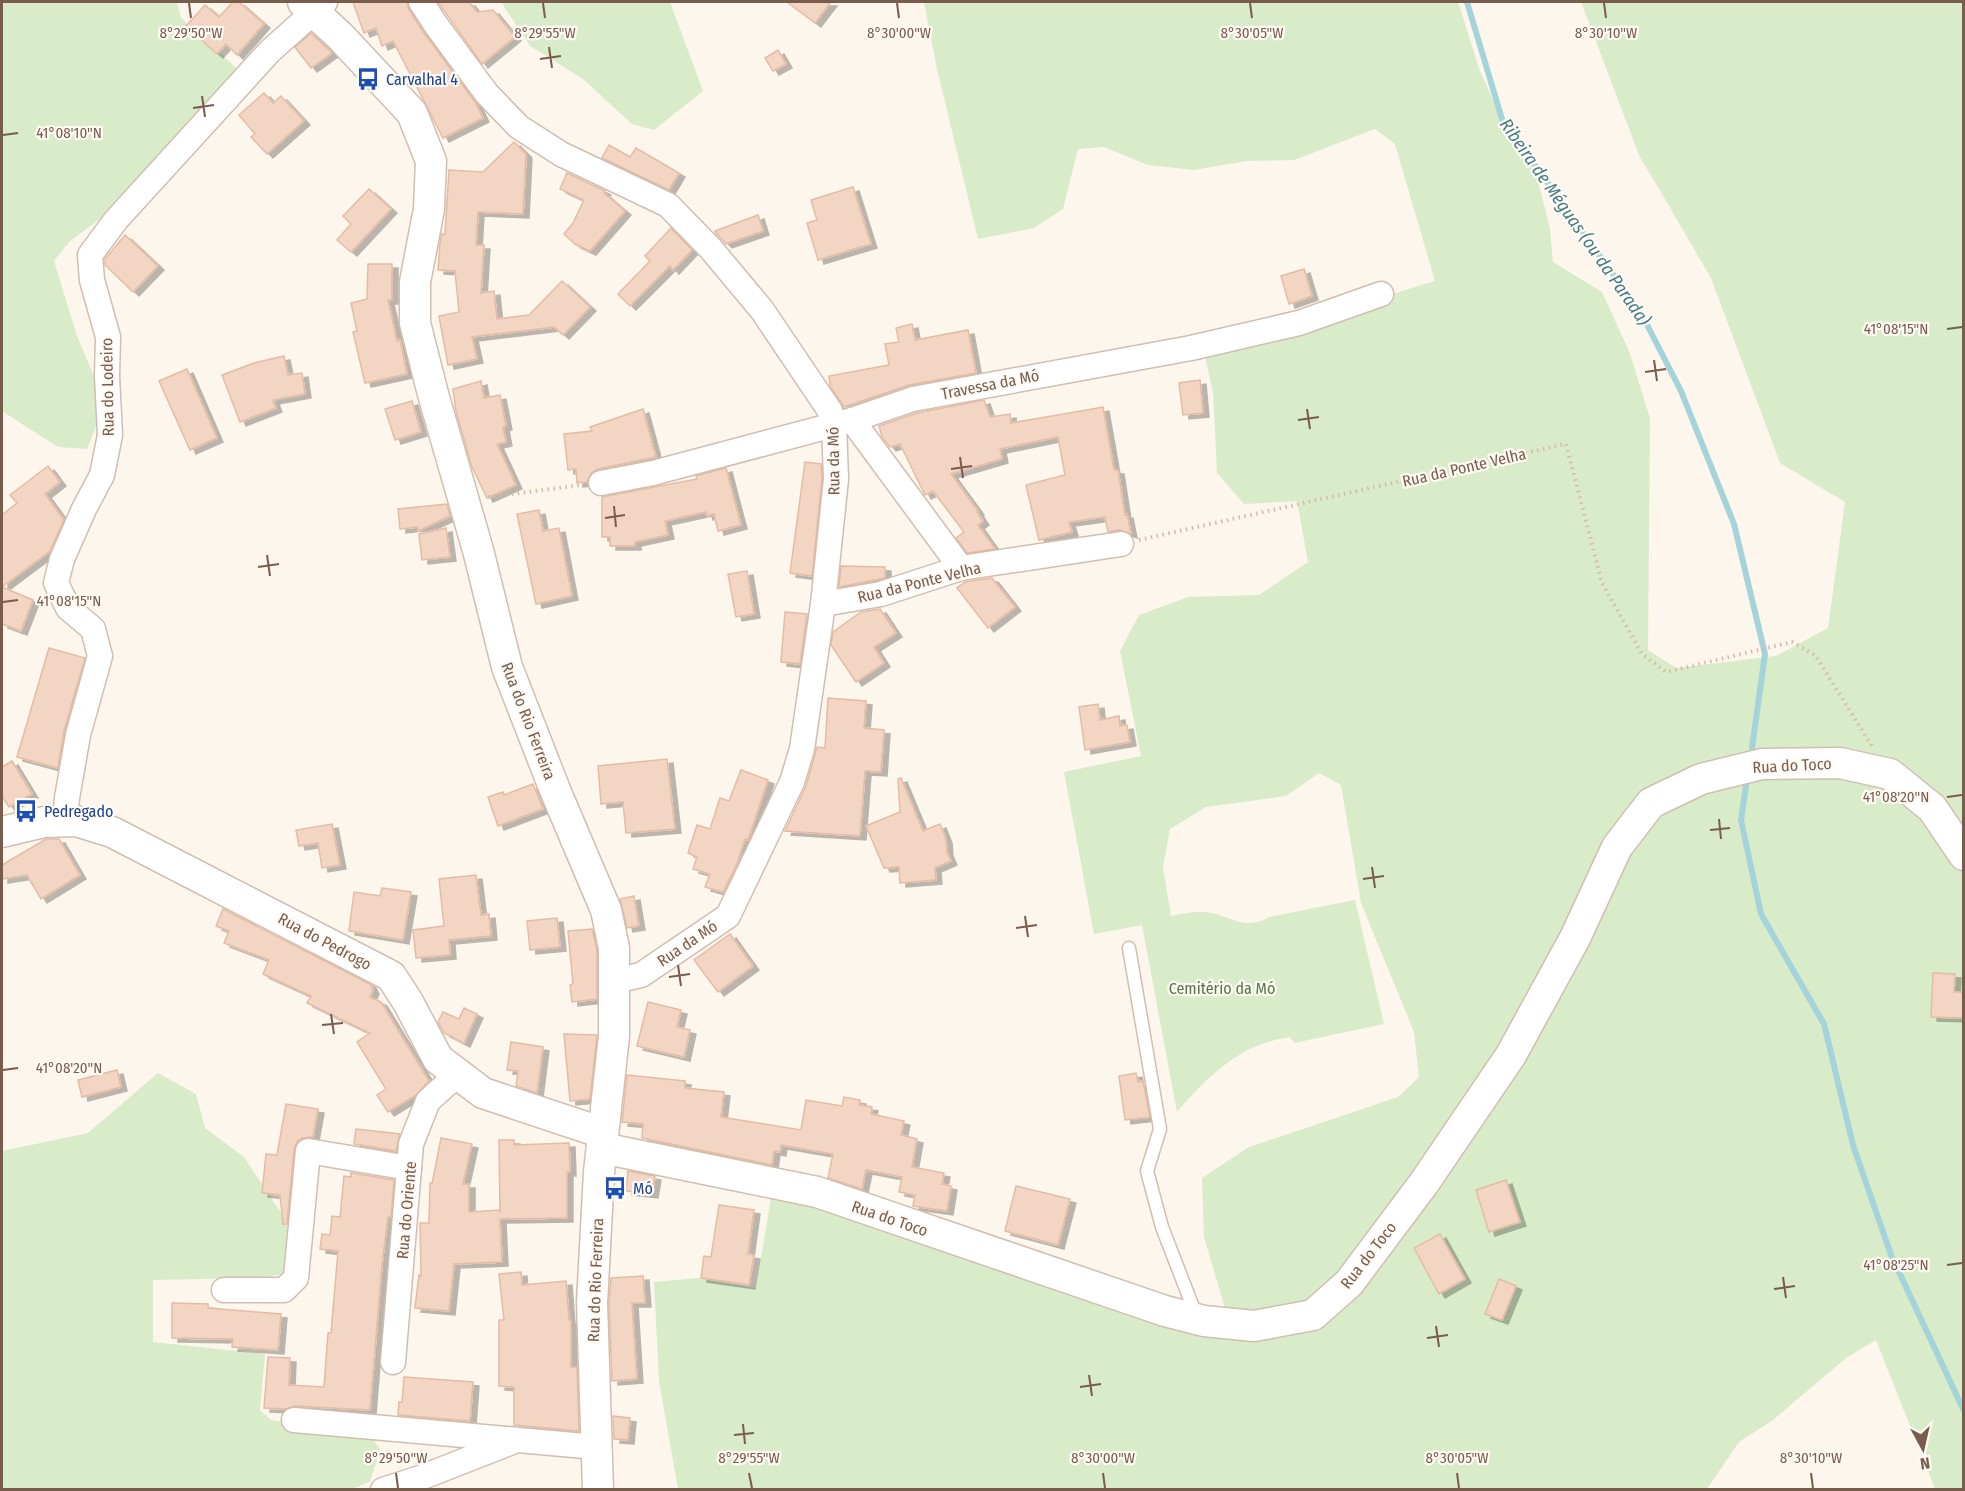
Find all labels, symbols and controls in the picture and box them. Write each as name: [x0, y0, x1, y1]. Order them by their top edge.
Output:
text: 8°29'50"W: [160, 24, 222, 42]
text: 8°29'55"W: [514, 24, 576, 42]
text: 8°30'00"W: [867, 24, 931, 42]
text: 8°30'05"W: [1220, 24, 1284, 42]
text: 8°30'10"W: [1575, 24, 1637, 42]
bus stop icon: Carvalhal 4: [355, 66, 381, 92]
place label: Carvalhal 4: [386, 70, 458, 89]
water label: Ribeira de Méguas (ou da Parada): [1495, 114, 1655, 330]
text: 41°08'10"N: [36, 124, 102, 142]
text: 41°08'15"N: [1864, 320, 1928, 338]
street label: Rua do Lodeiro: [97, 338, 118, 436]
street label: Travessa da Mó: [939, 366, 1041, 403]
street label: Rua da Mó: [823, 427, 844, 495]
street label: Rua da Ponte Velha: [1400, 444, 1528, 491]
street label: Rua da Ponte Velha: [855, 558, 983, 607]
text: 41°08'15"N: [37, 592, 101, 610]
street label: Rua do Rio Ferreira: [497, 660, 560, 783]
street label: Rua do Toco: [1752, 754, 1832, 777]
text: 41°08'20"N: [1863, 788, 1929, 806]
bus stop icon: Pedregado: [13, 798, 39, 824]
place label: Pedregado: [44, 802, 113, 821]
street label: Rua do Pedrogo: [275, 909, 375, 974]
street label: Rua da Mó: [654, 916, 721, 970]
park label: Cemitério da Mó: [1169, 979, 1275, 998]
text: 41°08'20"N: [36, 1059, 102, 1077]
street label: Rua do Oriente: [393, 1160, 420, 1260]
bus stop icon: Mó: [602, 1175, 628, 1201]
place label: Mó: [633, 1179, 653, 1198]
street label: Rua do Toco: [849, 1197, 930, 1240]
street label: Rua do Rio Ferreira: [584, 1217, 607, 1342]
street label: Rua do Toco: [1336, 1218, 1400, 1292]
text: 41°08'25"N: [1863, 1256, 1929, 1274]
north arrow: [1893, 1419, 1953, 1479]
text: 8°29'50"W: [365, 1449, 427, 1467]
text: 8°29'55"W: [718, 1449, 780, 1467]
text: 8°30'00"W: [1071, 1449, 1135, 1467]
text: 8°30'05"W: [1425, 1449, 1489, 1467]
text: 8°30'10"W: [1780, 1449, 1842, 1467]
text: N: [1919, 1453, 1931, 1473]

